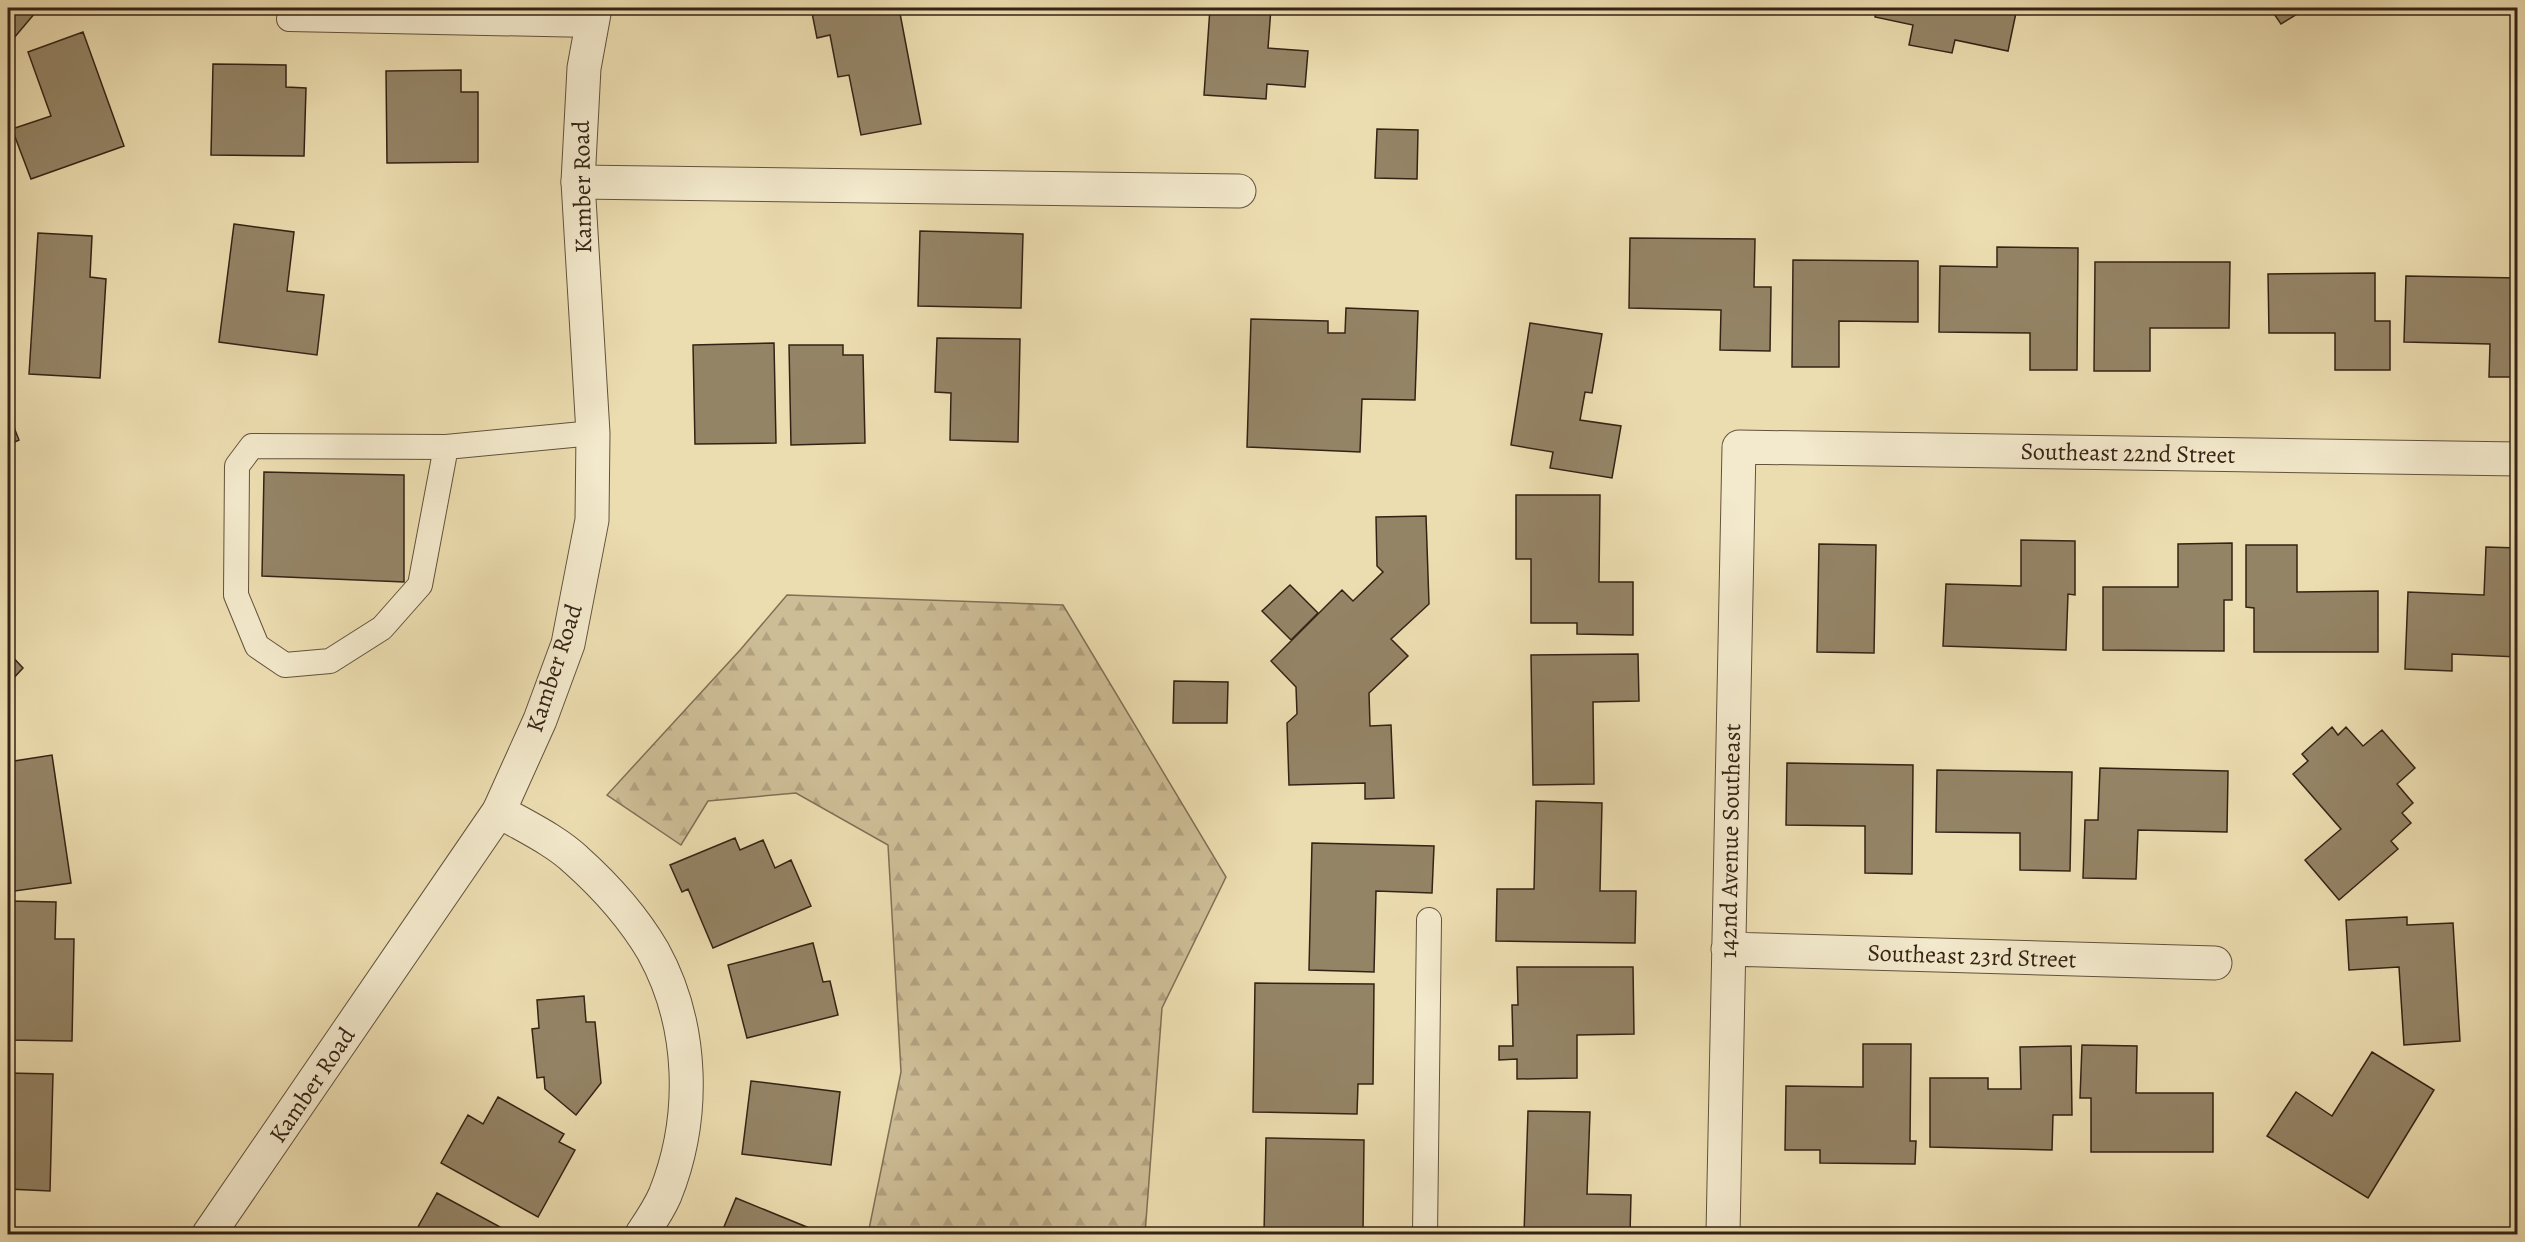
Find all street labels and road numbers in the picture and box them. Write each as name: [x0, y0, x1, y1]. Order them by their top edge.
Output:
street label: Kamber Road: [565, 120, 599, 254]
street label: Southeast 22nd Street: [2020, 435, 2236, 471]
street label: Kamber Road: [518, 600, 590, 736]
street label: 142nd Avenue Southeast: [1712, 723, 1748, 959]
street label: Southeast 23rd Street: [1867, 936, 2077, 976]
street label: Kamber Road: [262, 1021, 362, 1149]

